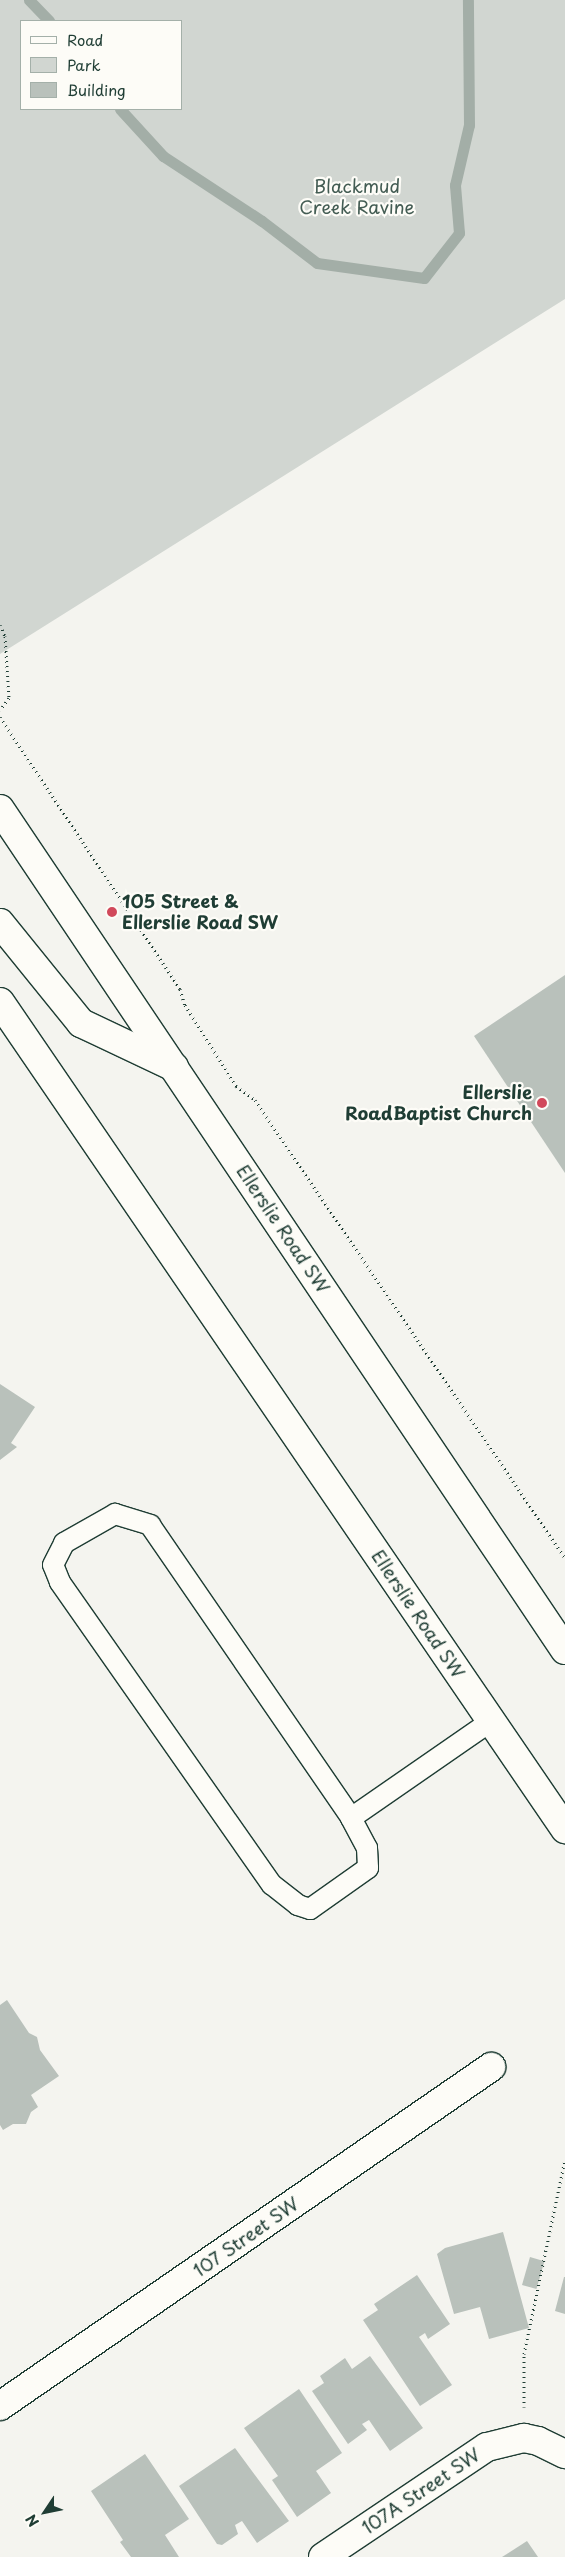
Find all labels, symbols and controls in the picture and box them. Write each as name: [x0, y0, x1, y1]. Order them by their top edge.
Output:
legend: [20, 20, 182, 110]
text: Road: [67, 28, 103, 51]
text: Park: [67, 53, 101, 76]
text: Building: [67, 78, 126, 101]
park label: Blackmud Creek Ravine: [299, 176, 415, 218]
place label: 105 Street & Ellerslie Road SW: [122, 891, 279, 934]
marker: 105 Street & Ellerslie Road SW: [106, 906, 118, 918]
place label: Ellerslie RoadBaptist Church: [345, 1082, 532, 1124]
marker: Ellerslie RoadBaptist Church: [536, 1097, 548, 1109]
street label: Ellerslie Road SW: [232, 1160, 334, 1298]
street label: Ellerslie Road SW: [367, 1545, 469, 1683]
street label: 107 Street SW: [188, 2192, 304, 2282]
street label: 107A Street SW: [358, 2444, 484, 2538]
north arrow: [20, 2487, 70, 2537]
text: N: [20, 2510, 44, 2531]

